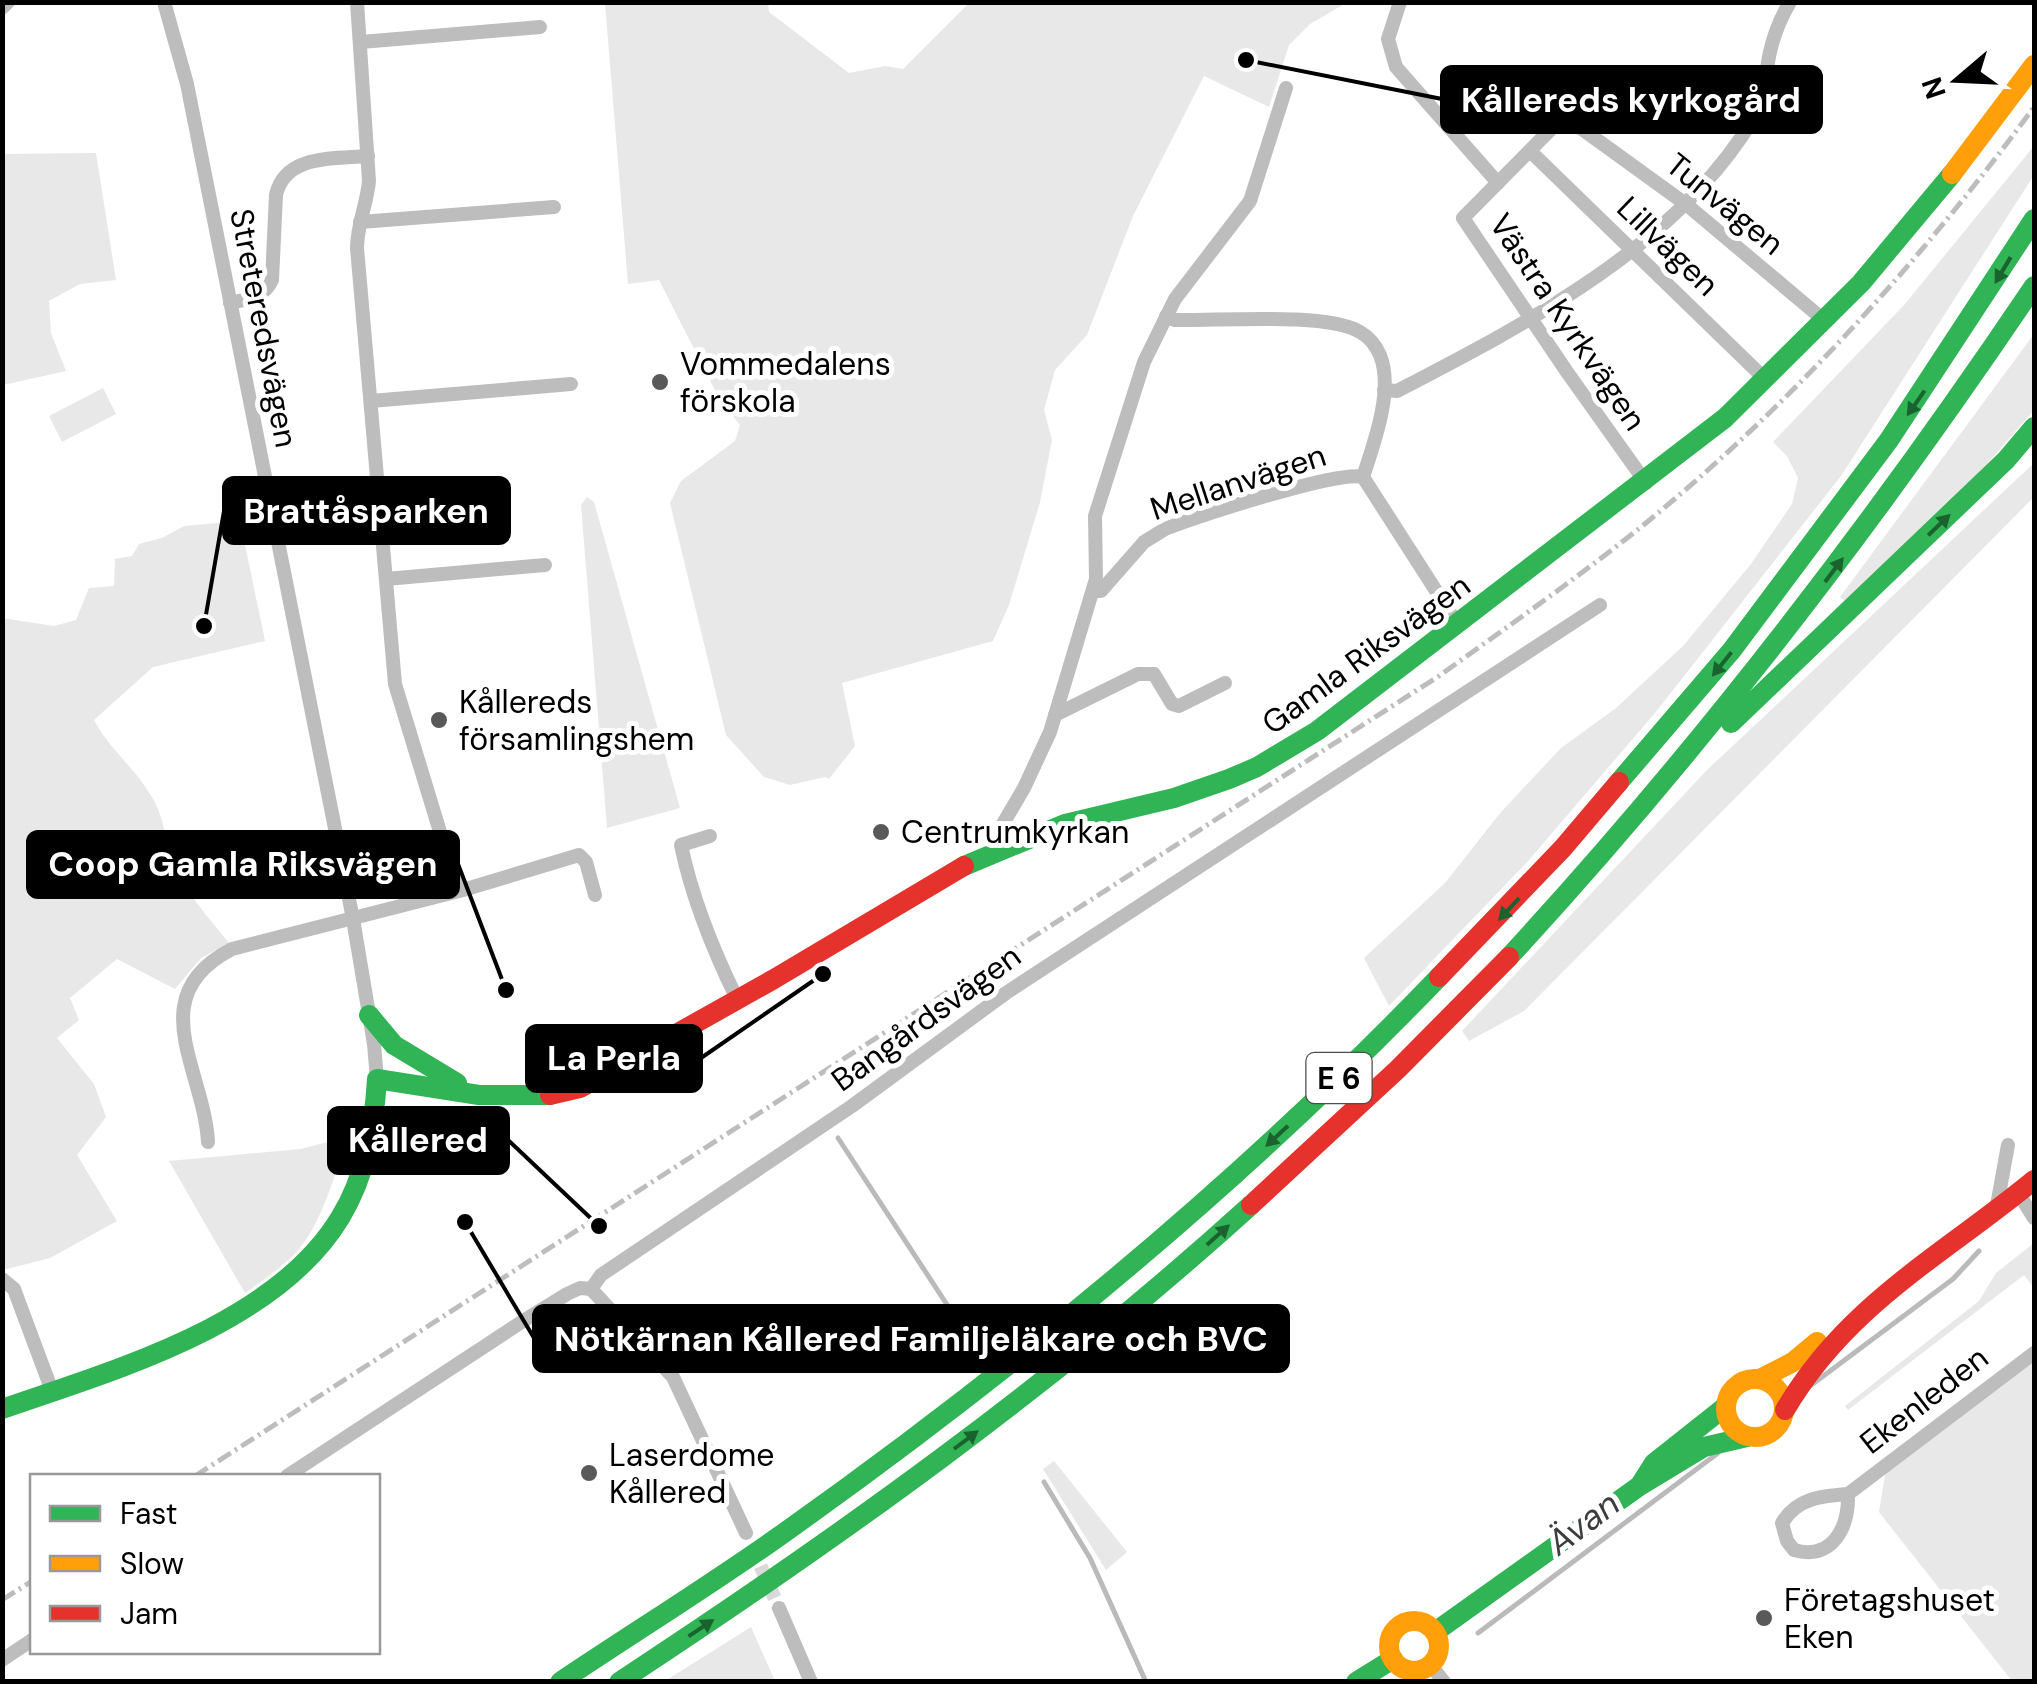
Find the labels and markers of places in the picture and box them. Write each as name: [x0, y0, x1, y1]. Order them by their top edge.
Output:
callout: Kållereds kyrkogård: [1442, 67, 1821, 132]
place label: Vommedalens förskola: [680, 343, 891, 422]
marker: Vommedalens förskola: [649, 371, 671, 393]
callout: Brattåsparken: [224, 478, 509, 543]
place label: Kållereds församlingshem: [459, 681, 694, 760]
marker: Kållereds församlingshem: [428, 709, 450, 731]
place label: Centrumkyrkan: [901, 811, 1129, 853]
marker: Centrumkyrkan: [870, 821, 892, 843]
callout: Coop Gamla Riksvägen: [28, 832, 458, 897]
callout: La Perla: [527, 1026, 701, 1091]
callout: Kållered: [329, 1108, 508, 1173]
callout: Nötkärnan Kållered Familjeläkare och BVC: [534, 1306, 1288, 1371]
place label: Laserdome Kållered: [609, 1434, 774, 1513]
marker: Laserdome Kållered: [578, 1462, 600, 1484]
place label: Företagshuset Eken: [1784, 1579, 1995, 1658]
marker: Företagshuset Eken: [1753, 1607, 1775, 1629]

